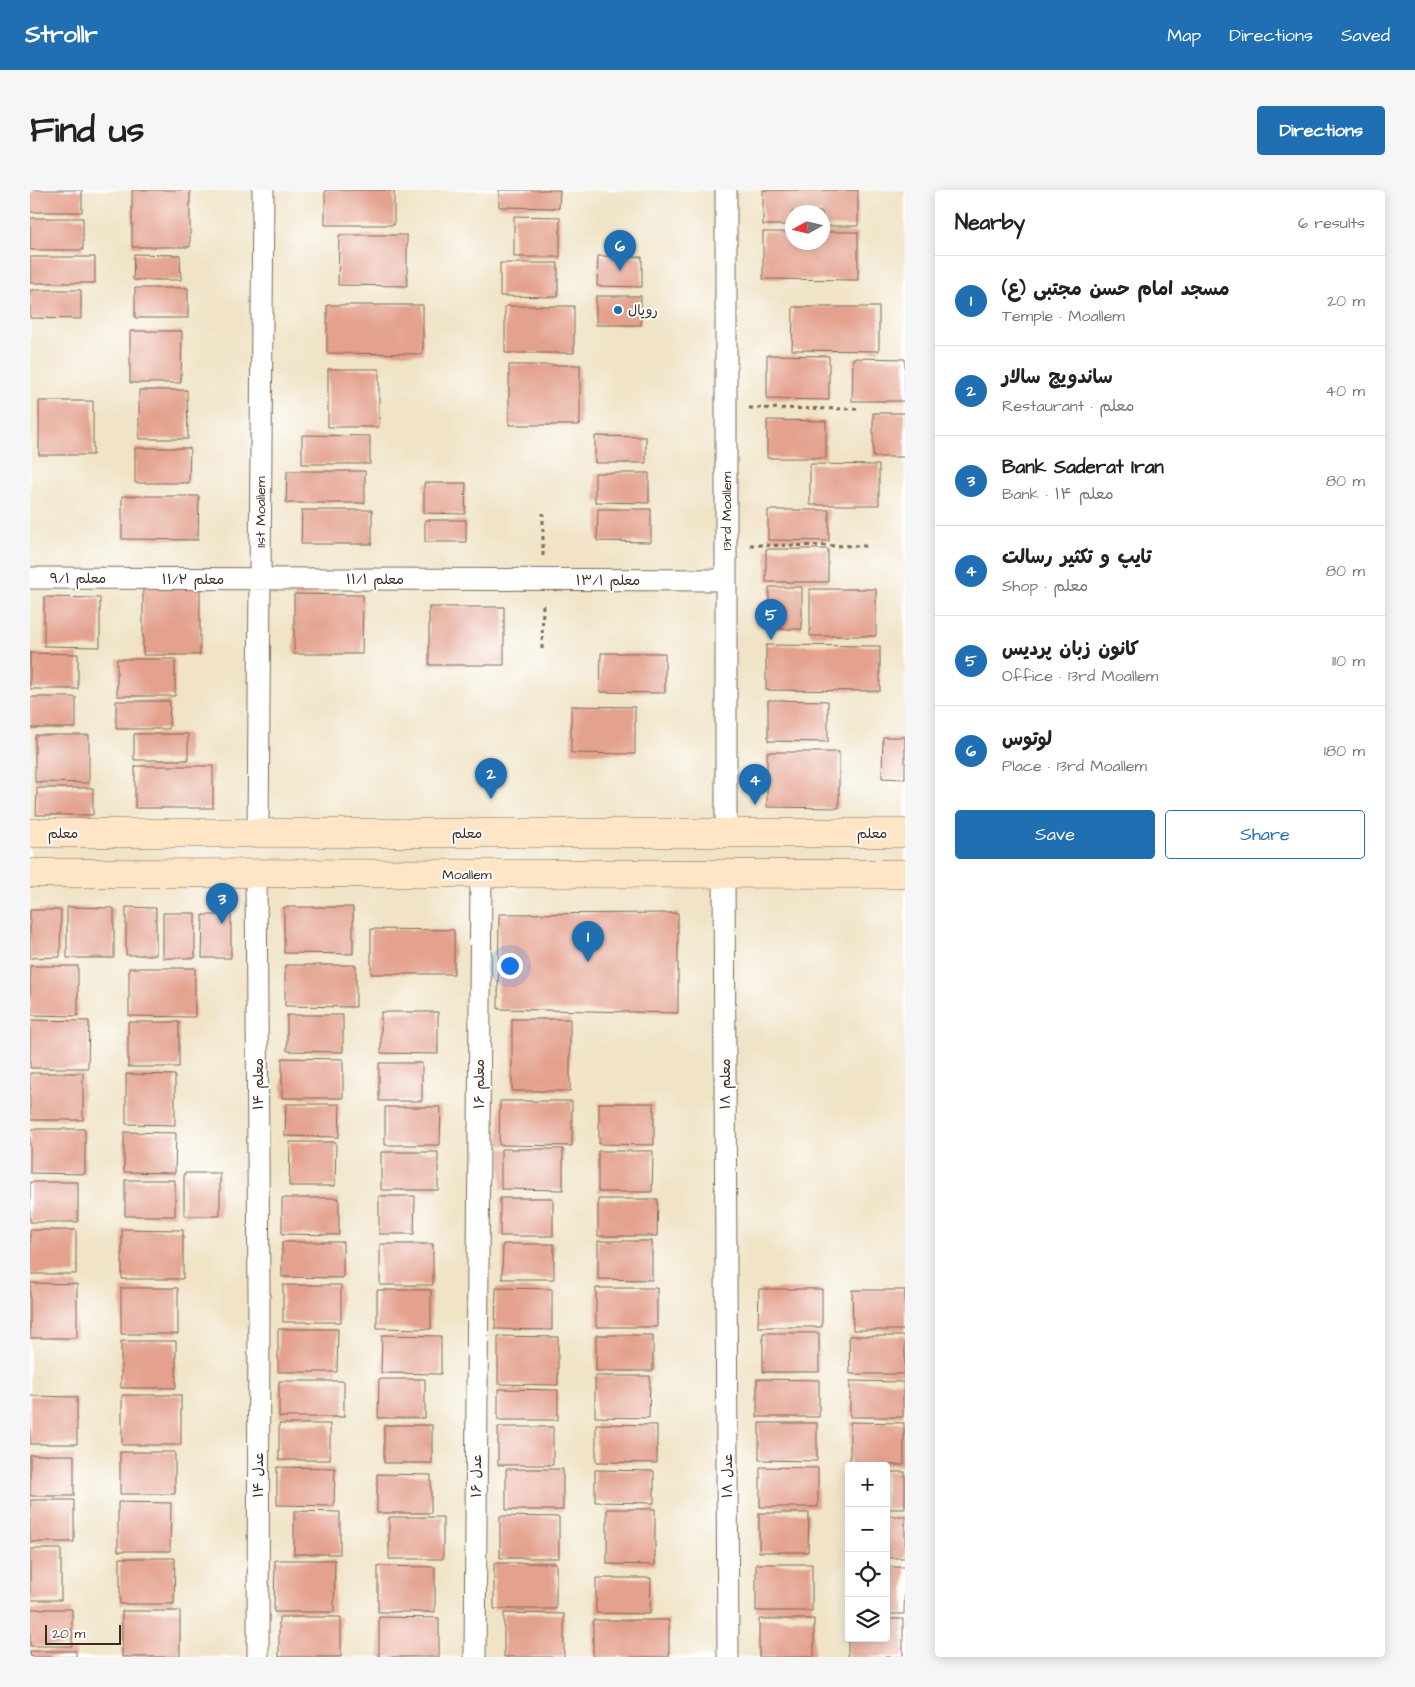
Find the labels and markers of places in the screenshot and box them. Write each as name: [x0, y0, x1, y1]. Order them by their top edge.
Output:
pin: 6: [604, 230, 636, 271]
place label: رویال: [628, 301, 658, 321]
marker: رویال: [612, 304, 624, 316]
pin: 5: [755, 599, 787, 640]
pin: 2: [475, 758, 507, 799]
pin: 4: [739, 764, 771, 805]
pin: 3: [206, 883, 238, 924]
pin: 1: [572, 921, 604, 962]

